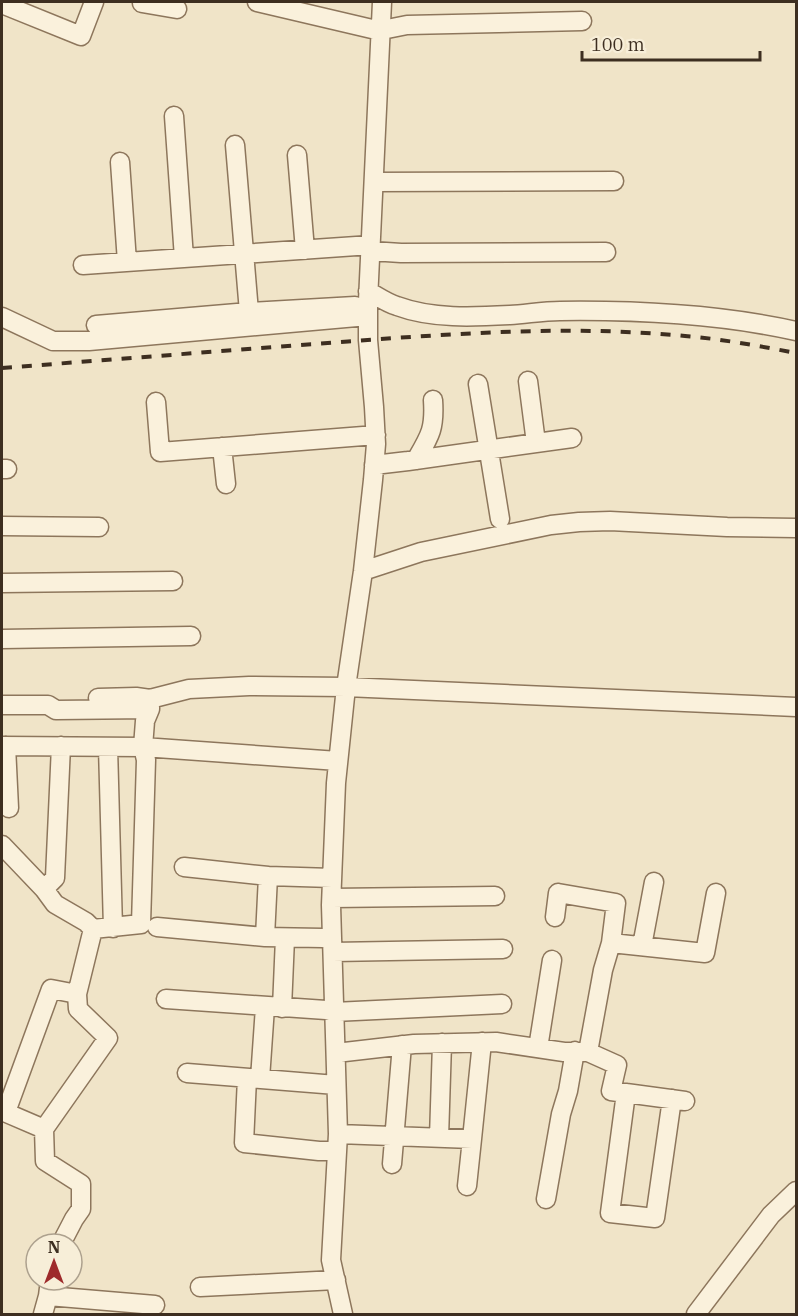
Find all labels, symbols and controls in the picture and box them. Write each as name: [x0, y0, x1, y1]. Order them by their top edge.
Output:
scale bar: [582, 24, 760, 62]
text: 100 m: [591, 33, 645, 56]
north arrow: [24, 1232, 84, 1292]
text: N: [48, 1237, 60, 1257]

